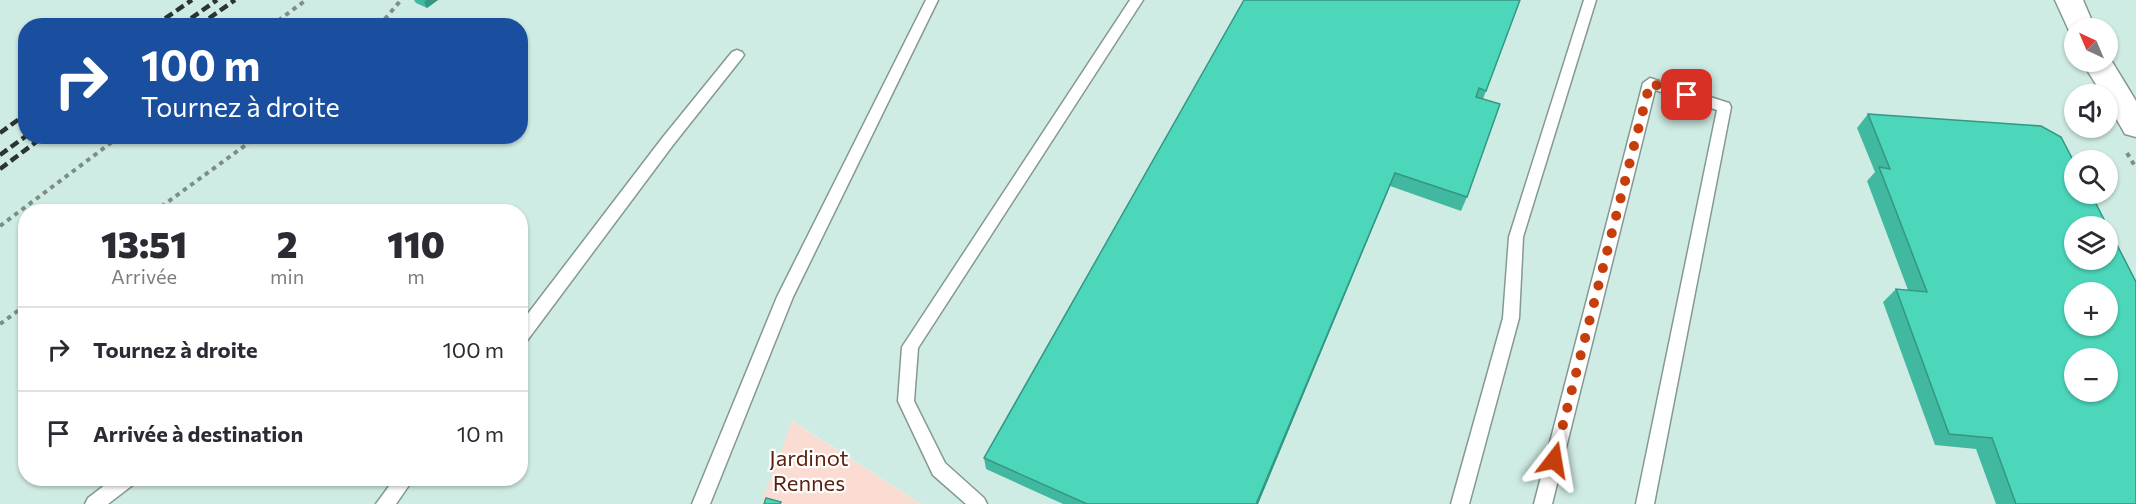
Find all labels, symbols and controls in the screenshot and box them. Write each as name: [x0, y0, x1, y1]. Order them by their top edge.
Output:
north arrow: [2064, 18, 2118, 72]
map controls: [2064, 18, 2118, 402]
text: 100 m: [141, 38, 261, 90]
icon: right: [42, 42, 120, 120]
pin: [1661, 69, 1712, 120]
icon: arrive: [1670, 78, 1703, 111]
button: sound: [2064, 84, 2118, 138]
text: Tournez à droite: [141, 90, 340, 123]
button: search: [2064, 150, 2118, 204]
button: layers: [2064, 216, 2118, 270]
text: 13:51: [101, 221, 187, 265]
text: 2: [277, 221, 298, 265]
text: 110: [387, 221, 445, 265]
text: Arrivée: [111, 264, 177, 288]
text: min: [270, 264, 304, 288]
text: m: [407, 264, 425, 288]
button: +: [2064, 282, 2118, 336]
icon: right: [42, 333, 75, 366]
text: Tournez à droite: [93, 336, 258, 363]
text: 100 m: [442, 336, 504, 363]
button: −: [2064, 348, 2118, 402]
icon: arrive: [42, 417, 75, 450]
text: Arrivée à destination: [93, 420, 303, 447]
text: 10 m: [457, 420, 504, 447]
position arrow: [1522, 428, 1586, 492]
park label: Jardinot Rennes: [769, 444, 849, 496]

